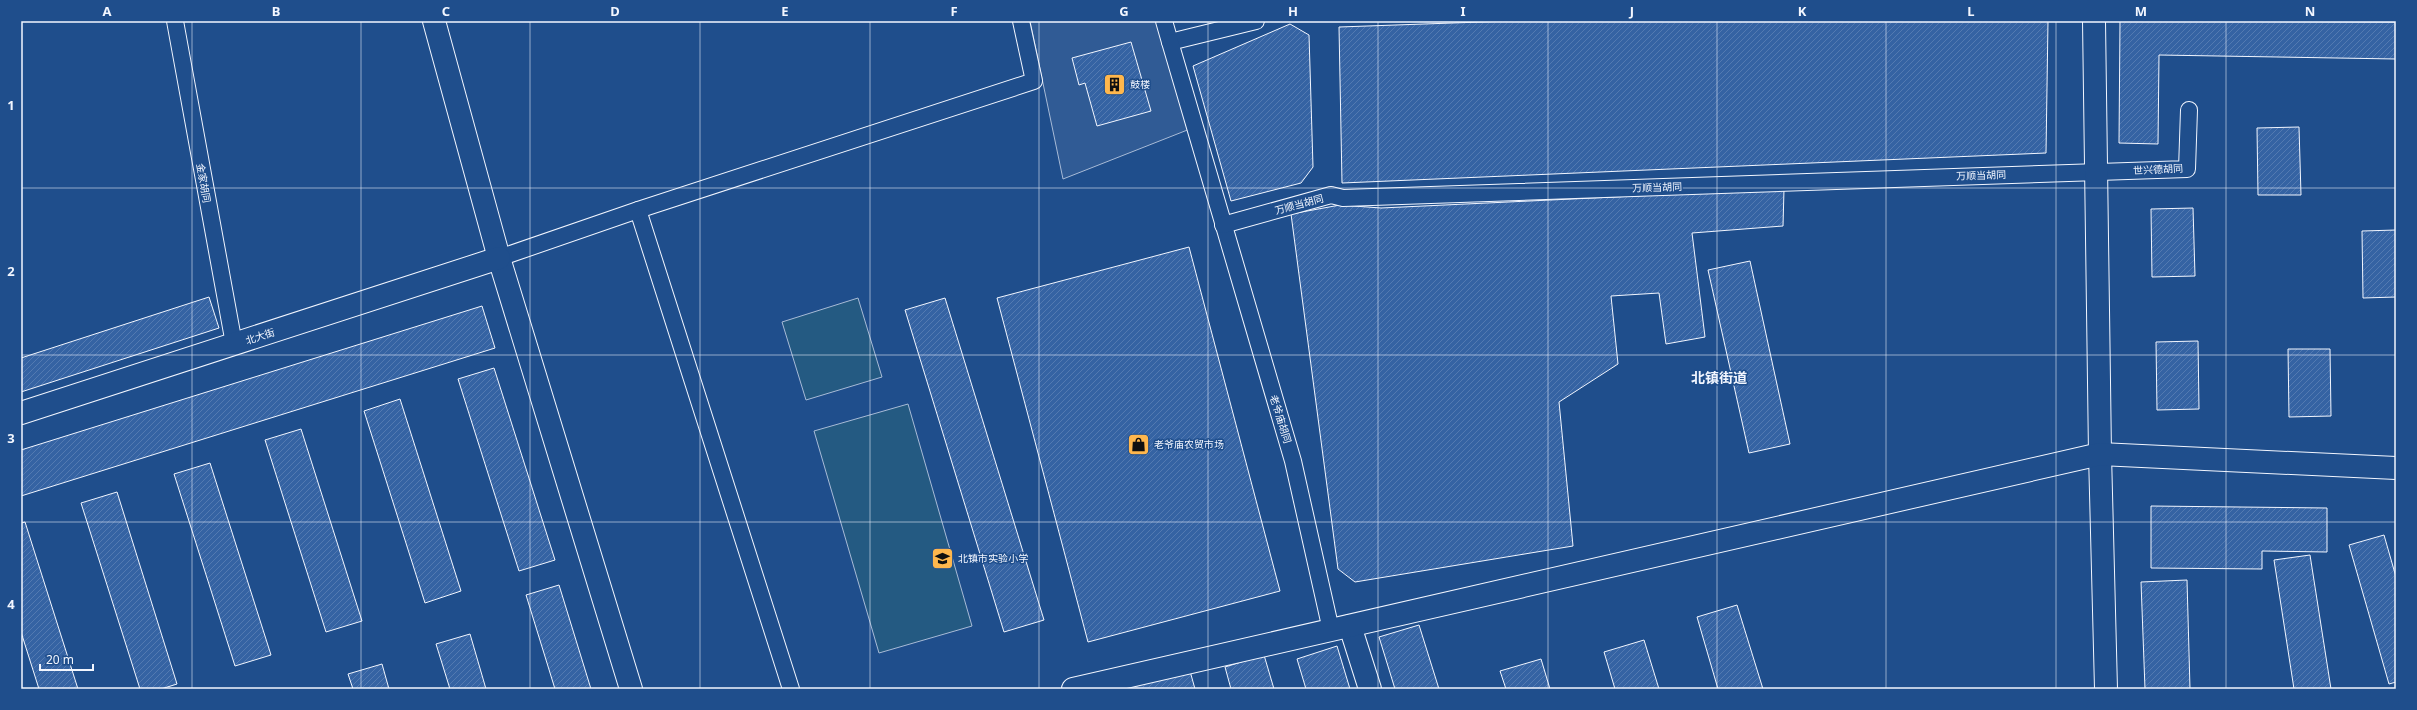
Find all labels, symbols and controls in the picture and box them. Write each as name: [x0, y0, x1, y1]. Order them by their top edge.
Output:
text: A: [103, 2, 112, 20]
text: B: [272, 2, 280, 20]
text: C: [442, 2, 450, 20]
text: D: [610, 2, 620, 20]
text: E: [781, 2, 789, 20]
text: F: [950, 2, 958, 20]
text: G: [1119, 2, 1129, 20]
text: H: [1288, 2, 1298, 20]
text: I: [1460, 2, 1466, 20]
text: J: [1629, 2, 1634, 20]
text: K: [1798, 2, 1807, 20]
text: L: [1967, 2, 1975, 20]
text: M: [2135, 2, 2147, 20]
text: N: [2305, 2, 2315, 20]
building icon: 鼓楼: [1101, 71, 1127, 97]
place label: 鼓楼: [1130, 77, 1150, 91]
text: 1: [7, 96, 15, 114]
street label: 世兴德胡同: [2133, 161, 2183, 177]
street label: 金家胡同: [194, 162, 214, 204]
street label: 万顺当胡同: [1956, 167, 2006, 183]
street label: 万顺当胡同: [1632, 179, 1682, 195]
street label: 万顺当胡同: [1273, 191, 1325, 217]
text: 2: [7, 262, 15, 280]
street label: 北大街: [244, 325, 276, 347]
district label: 北镇街道: [1691, 368, 1747, 387]
street label: 老爷庙胡同: [1267, 393, 1295, 445]
text: 3: [7, 429, 15, 447]
shop icon: 老爷庙农贸市场: [1125, 431, 1151, 457]
place label: 老爷庙农贸市场: [1154, 437, 1224, 451]
school or university icon: 北镇市实验小学: [929, 545, 955, 571]
place label: 北镇市实验小学: [958, 551, 1028, 565]
text: 4: [7, 595, 15, 613]
scale bar: [40, 646, 93, 672]
text: 20 m: [46, 651, 74, 668]

